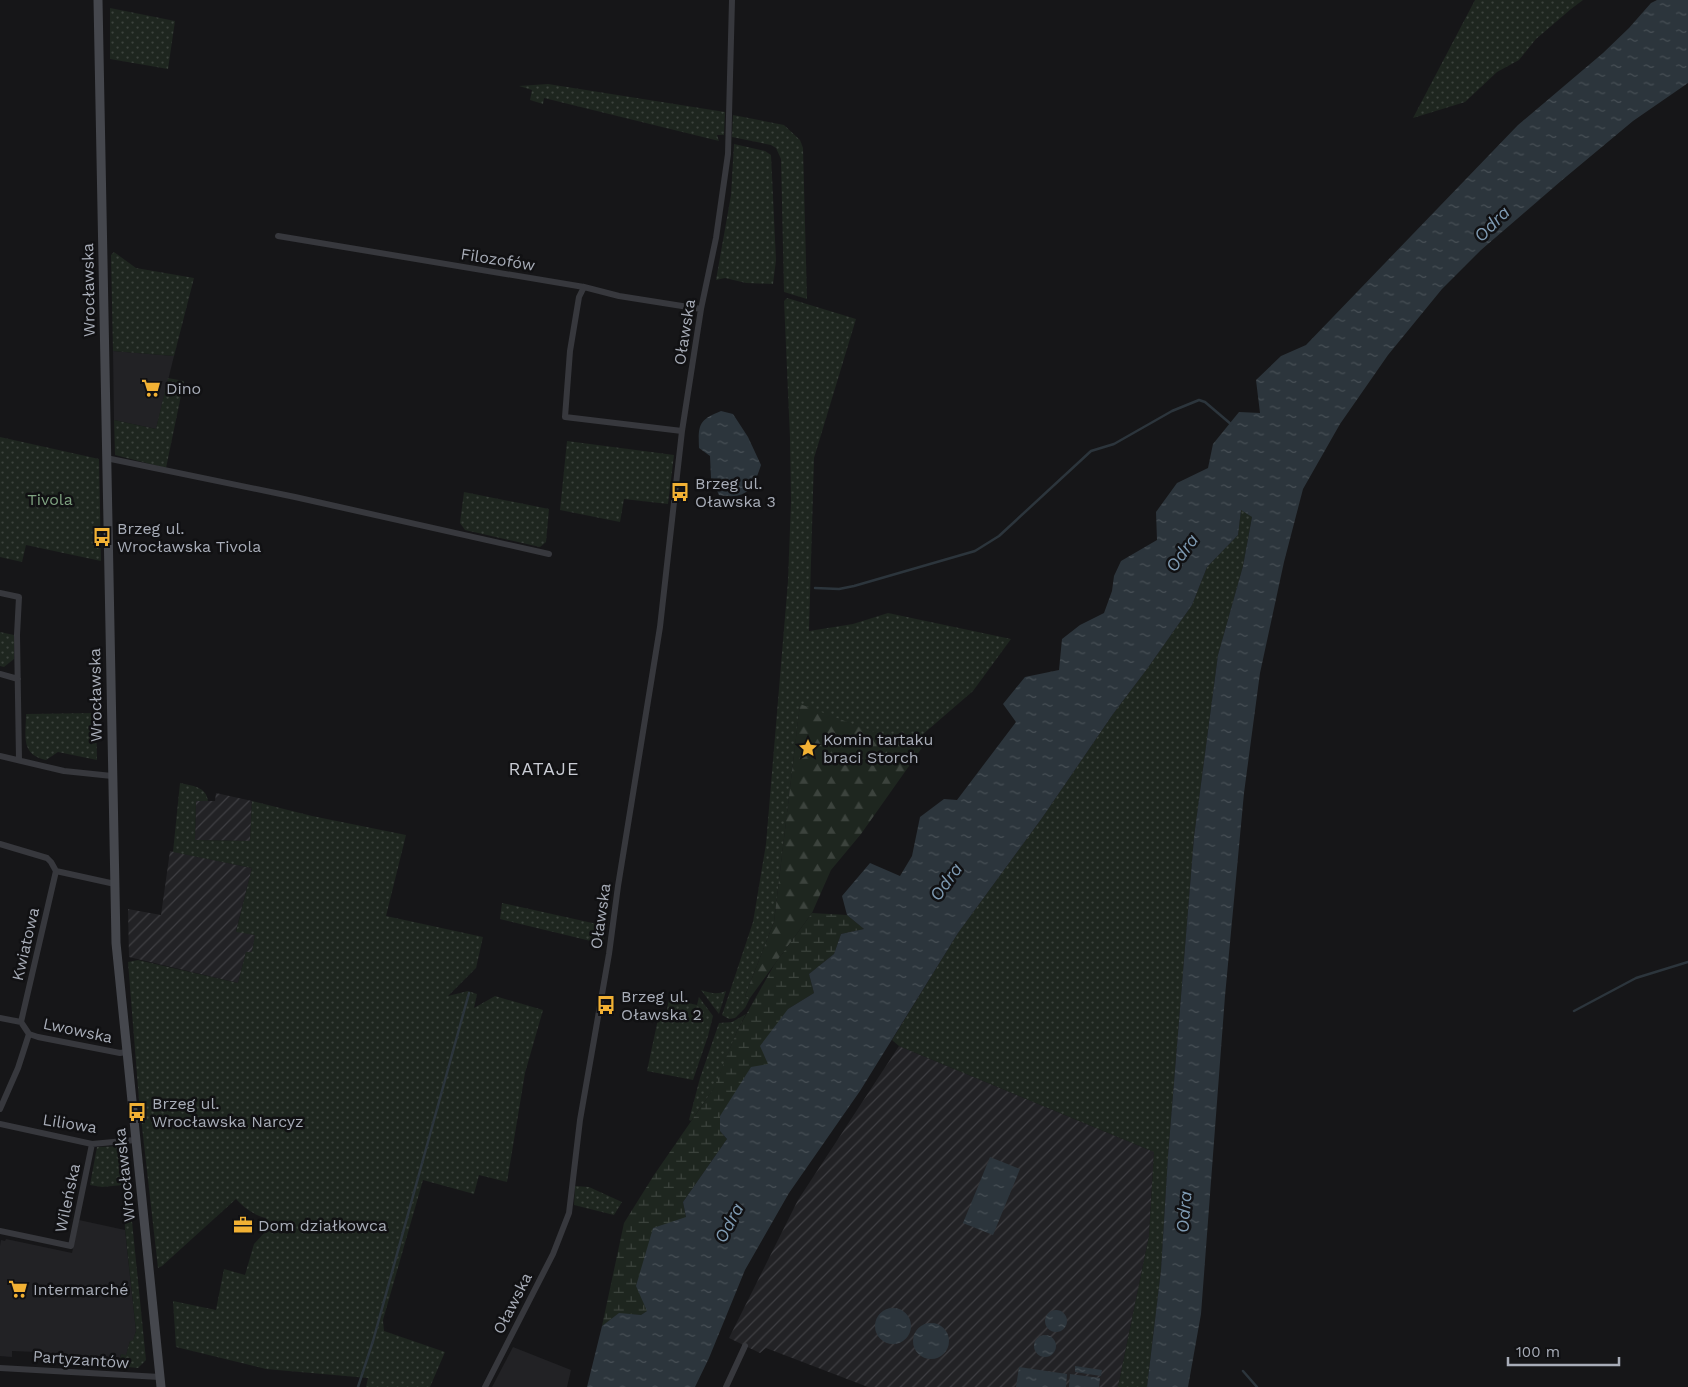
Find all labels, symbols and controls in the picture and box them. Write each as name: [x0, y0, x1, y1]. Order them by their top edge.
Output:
water label: Odra: [1469, 201, 1514, 246]
street label: Wrocławska: [78, 243, 99, 337]
street label: Filozofów: [459, 244, 536, 275]
street label: Oławska: [670, 298, 699, 366]
supermarket icon: Dino: [140, 377, 162, 399]
place label: Dino: [166, 379, 201, 398]
place label: Brzeg ul. Oławska 3: [695, 474, 776, 511]
bus stop icon: Brzeg ul. Oławska 3: [669, 481, 691, 503]
park label: Tivola: [27, 490, 73, 509]
place label: Brzeg ul. Wrocławska Tivola: [117, 519, 261, 556]
bus stop icon: Brzeg ul. Wrocławska Tivola: [91, 526, 113, 548]
water label: Odra: [1161, 529, 1203, 576]
street label: Wrocławska: [85, 648, 106, 742]
place label: Komin tartaku braci Storch: [823, 730, 933, 767]
place icon: Komin tartaku braci Storch: [797, 737, 819, 759]
district label: RATAJE: [508, 758, 580, 779]
water label: Odra: [925, 858, 967, 905]
street label: Oławska: [586, 882, 615, 950]
street label: Kwiatowa: [8, 906, 43, 983]
place label: Brzeg ul. Oławska 2: [621, 987, 702, 1024]
bus stop icon: Brzeg ul. Oławska 2: [595, 994, 617, 1016]
street label: Lwowska: [41, 1014, 114, 1047]
place label: Brzeg ul. Wrocławska Narcyz: [152, 1094, 304, 1131]
bus stop icon: Brzeg ul. Wrocławska Narcyz: [126, 1101, 148, 1123]
street label: Liliowa: [41, 1110, 98, 1137]
street label: Wrocławska: [110, 1127, 139, 1223]
street label: Wileńska: [51, 1162, 84, 1234]
water label: Odra: [1171, 1190, 1196, 1234]
water label: Odra: [709, 1199, 748, 1246]
office icon: Dom działkowca: [232, 1214, 254, 1236]
place label: Dom działkowca: [258, 1216, 387, 1235]
street label: Oławska: [489, 1269, 536, 1337]
supermarket icon: Intermarché: [7, 1278, 29, 1300]
place label: Intermarché: [33, 1280, 129, 1299]
scale bar: [1508, 1334, 1619, 1366]
text: 100 m: [1516, 1343, 1560, 1361]
street label: Partyzantów: [32, 1347, 130, 1372]

